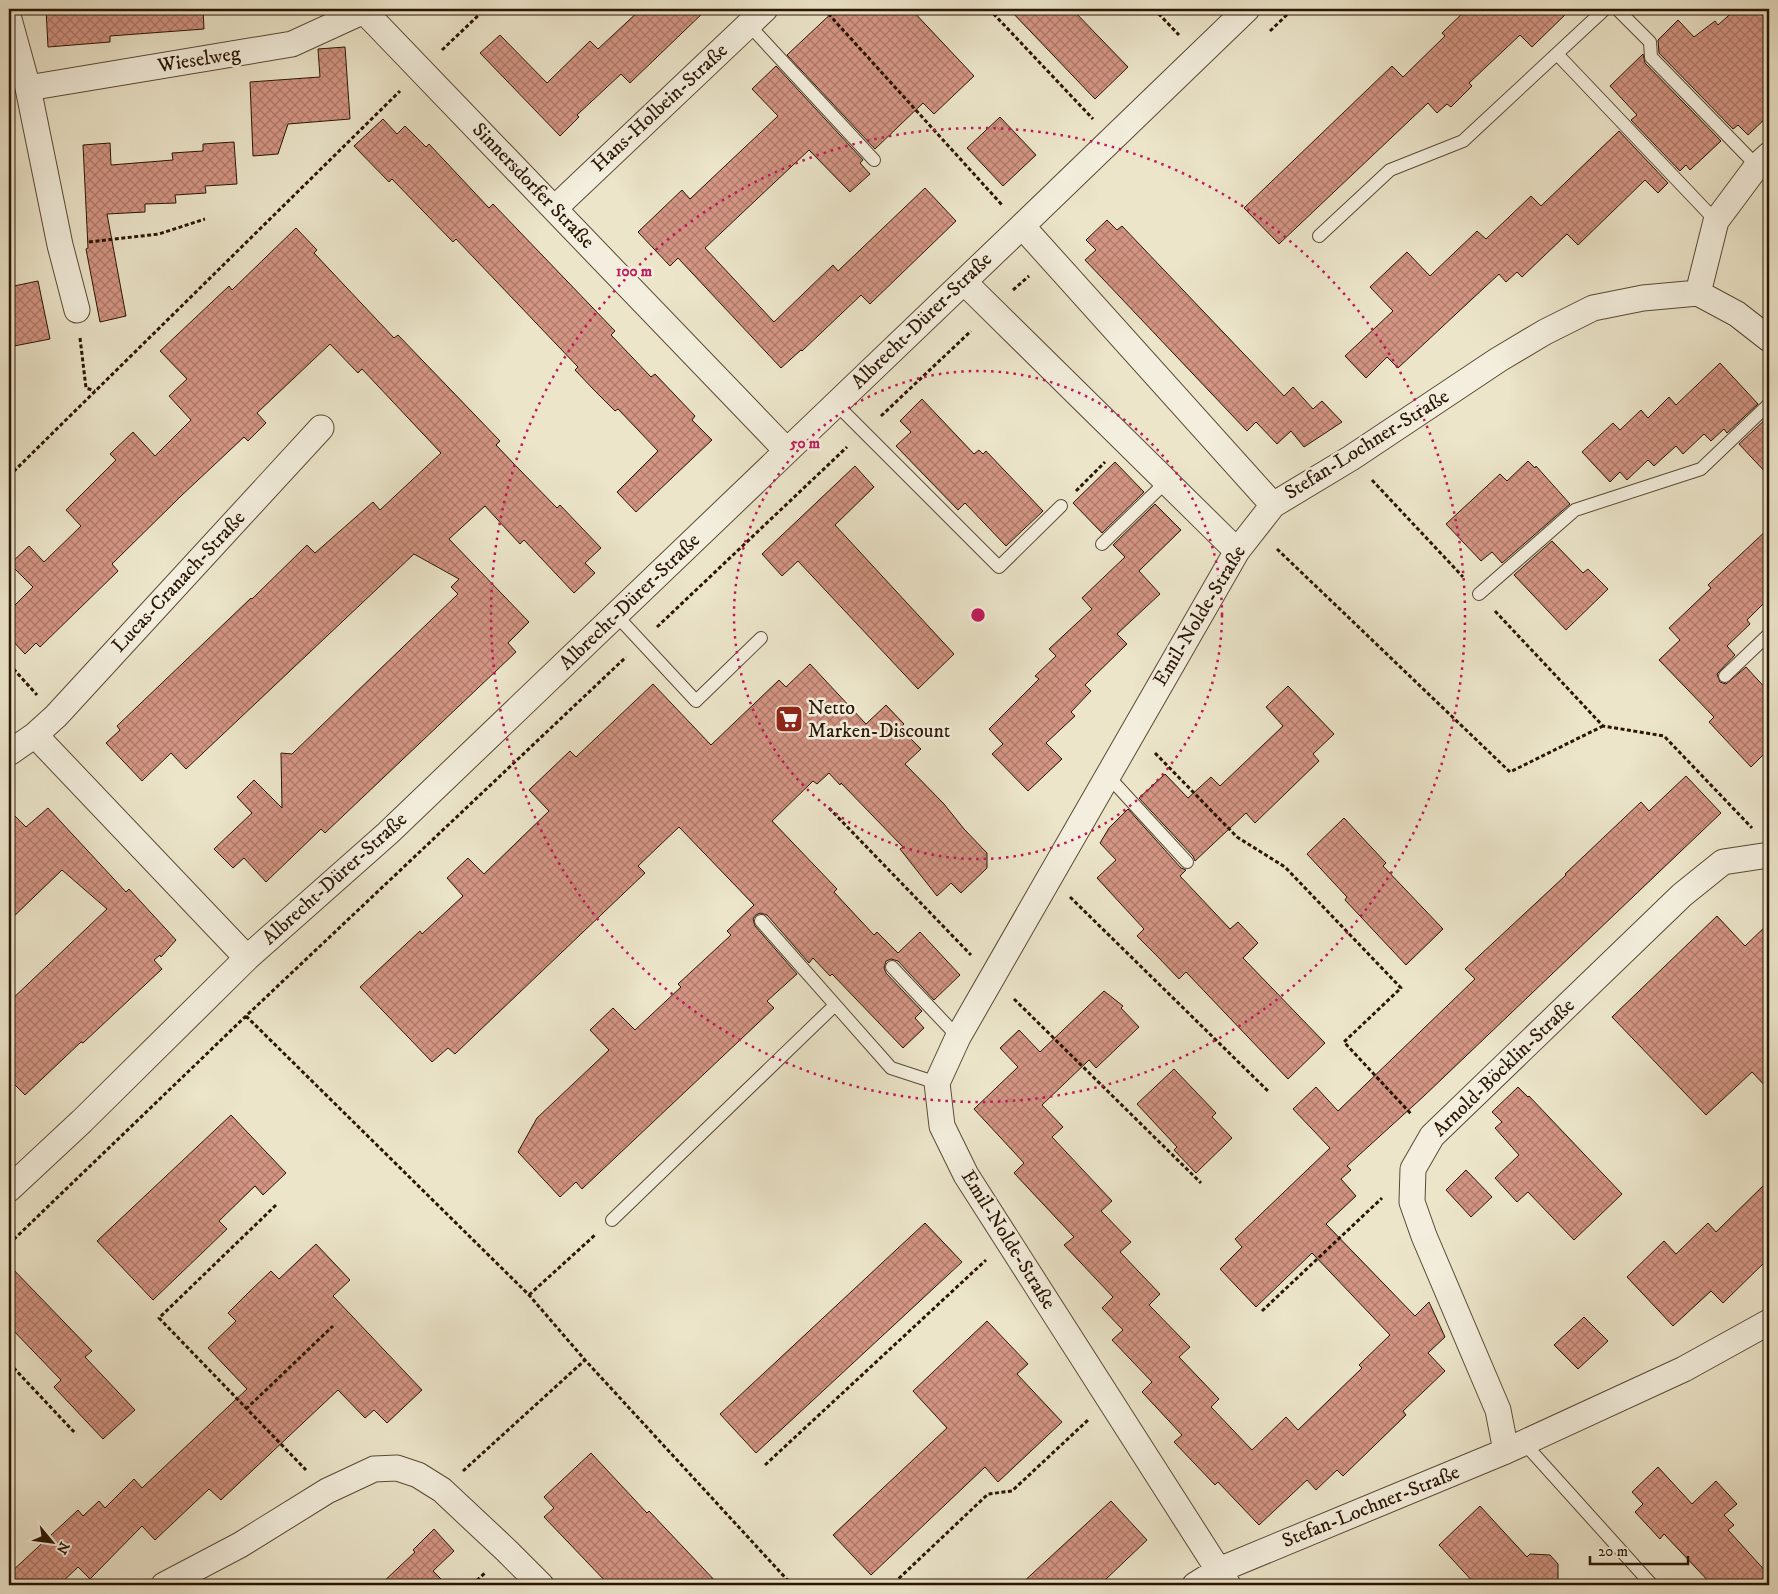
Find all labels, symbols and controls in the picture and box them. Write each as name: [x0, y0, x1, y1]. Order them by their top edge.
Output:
street label: Hans-Holbein-Straße: [587, 38, 733, 178]
street label: Wieselweg: [155, 41, 242, 79]
street label: Sinnersdorfer Straße: [467, 118, 599, 254]
street label: Albrecht-Dürer-Straße: [846, 247, 998, 395]
text: 100 m: [616, 262, 653, 281]
street label: Stefan-Lochner-Straße: [1280, 384, 1454, 506]
text: 50 m: [789, 434, 821, 453]
street label: Lucas-Cranach-Straße: [107, 506, 251, 658]
street label: Albrecht-Dürer-Straße: [554, 528, 706, 676]
street label: Emil-Nolde-Straße: [1148, 541, 1252, 691]
centre of rings: [969, 606, 987, 624]
place label: Netto Marken-Discount: [808, 696, 950, 744]
supermarket icon: Netto Marken-Discount: [774, 704, 804, 734]
street label: Albrecht-Dürer-Straße: [257, 807, 413, 951]
street label: Arnold-Böcklin-Straße: [1428, 994, 1580, 1142]
street label: Emil-Nolde-Straße: [955, 1166, 1061, 1314]
street label: Stefan-Lochner-Straße: [1279, 1460, 1463, 1554]
north arrow: [28, 1516, 78, 1566]
scale bar: [1590, 1534, 1688, 1566]
text: N: [52, 1538, 73, 1558]
text: 20 m: [1598, 1542, 1628, 1561]

